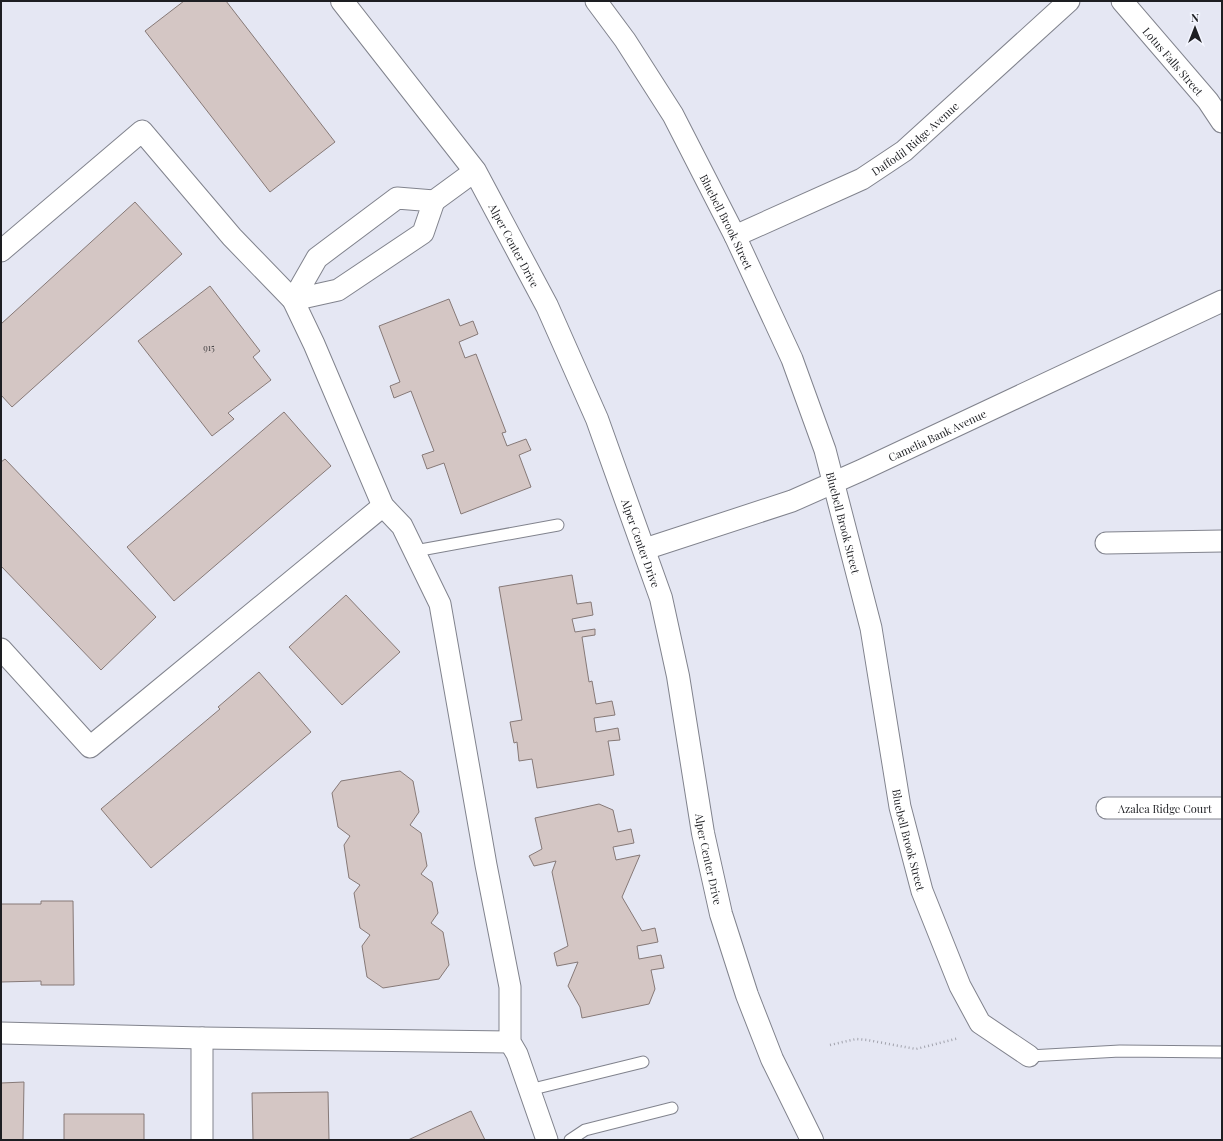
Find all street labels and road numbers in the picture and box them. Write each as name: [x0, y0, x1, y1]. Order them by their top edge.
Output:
street label: Lotus Falls Street: [1140, 24, 1207, 98]
street label: Daffodil Ridge Avenue: [868, 98, 962, 178]
street label: Bluebell Brook Street: [697, 171, 757, 272]
street label: Alper Center Drive: [486, 200, 543, 290]
street label: Camelia Bank Avenue: [886, 405, 989, 464]
street label: Bluebell Brook Street: [823, 470, 864, 575]
street label: Alper Center Drive: [618, 496, 664, 590]
street label: Bluebell Brook Street: [890, 788, 929, 892]
street label: Azalea Ridge Court: [1117, 801, 1212, 816]
street label: Alper Center Drive: [692, 811, 726, 907]

